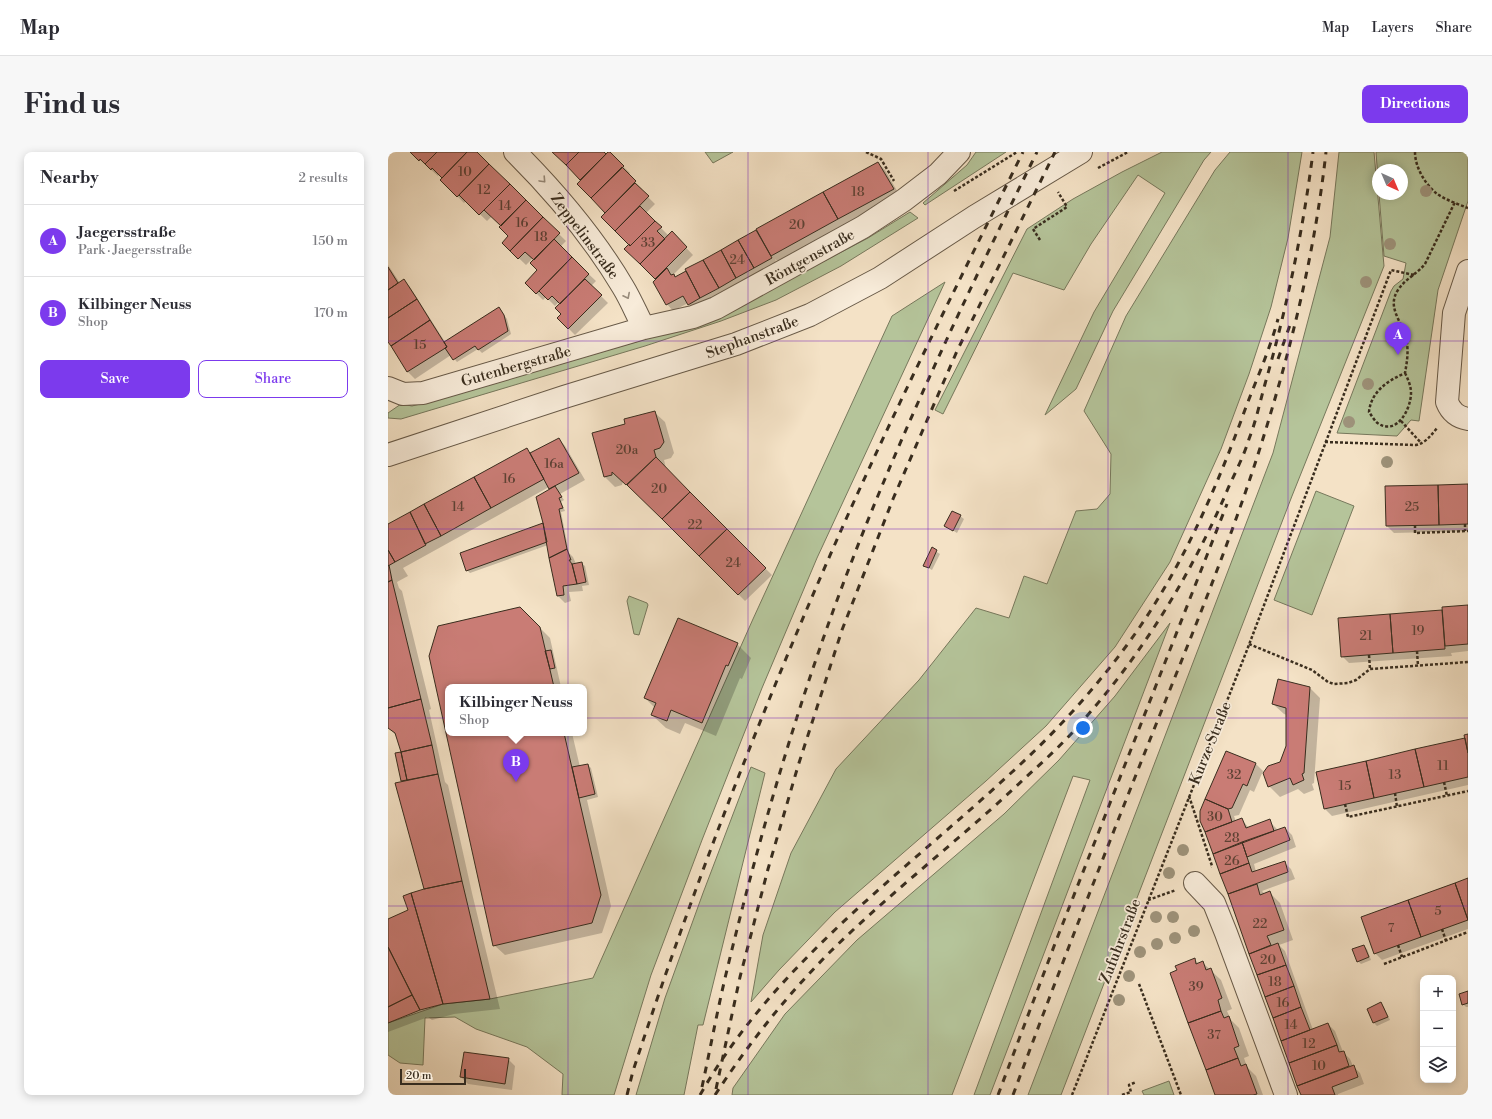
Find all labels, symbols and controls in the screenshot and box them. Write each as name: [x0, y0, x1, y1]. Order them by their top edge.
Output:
text: Map: [20, 16, 60, 40]
text: Map: [1322, 19, 1349, 37]
text: Layers: [1371, 19, 1414, 37]
text: Share: [1436, 19, 1472, 37]
button: Directions: [1362, 85, 1468, 123]
text: Find us: [24, 87, 120, 122]
house number: 10: [458, 164, 472, 180]
north arrow: [1372, 164, 1408, 200]
text: Nearby: [40, 167, 99, 189]
text: 2 results: [299, 170, 348, 186]
one-way arrow: [538, 175, 545, 183]
house number: 12: [477, 182, 491, 198]
house number: 18: [851, 184, 865, 200]
street label: Zeppelinstraße: [546, 190, 623, 283]
house number: 14: [499, 198, 512, 214]
house number: 16: [515, 215, 529, 231]
house number: 20: [789, 217, 805, 233]
text: Jaegersstraße: [78, 223, 176, 242]
street label: Röntgenstraße: [762, 225, 858, 290]
house number: 18: [534, 229, 548, 245]
text: A: [48, 233, 58, 249]
text: 150 m: [313, 233, 348, 249]
house number: 33: [641, 235, 655, 251]
text: Park · Jaegersstraße: [78, 242, 192, 258]
house number: 24: [729, 252, 745, 268]
one-way arrow: [623, 291, 630, 299]
text: Kilbinger Neuss: [78, 295, 192, 314]
text: B: [48, 305, 58, 321]
text: 170 m: [314, 305, 348, 321]
street label: Stephanstraße: [703, 312, 801, 363]
text: Shop: [78, 314, 108, 330]
pin: A: [1385, 322, 1411, 355]
house number: 15: [414, 337, 426, 353]
street label: Gutenbergstraße: [459, 342, 573, 391]
button: Save: [40, 360, 190, 398]
button: Share: [198, 360, 348, 398]
house number: 20a: [616, 442, 639, 458]
house number: 16a: [544, 456, 564, 472]
house number: 16: [502, 471, 516, 487]
house number: 20: [651, 481, 667, 497]
house number: 14: [452, 499, 465, 515]
house number: 25: [1405, 499, 1419, 515]
house number: 22: [688, 517, 702, 533]
house number: 24: [725, 555, 741, 571]
house number: 19: [1411, 623, 1425, 639]
house number: 21: [1359, 628, 1373, 644]
popup: [445, 684, 587, 736]
text: Kilbinger Neuss: [459, 693, 573, 712]
street label: Kurze Straße: [1185, 699, 1236, 788]
text: Shop: [459, 712, 489, 728]
your location: [1073, 718, 1093, 738]
pin: B: [503, 749, 529, 782]
house number: 11: [1437, 758, 1449, 774]
house number: 32: [1227, 767, 1241, 783]
house number: 13: [1389, 767, 1401, 783]
house number: 15: [1339, 778, 1351, 794]
house number: 30: [1207, 809, 1223, 825]
house number: 28: [1224, 830, 1240, 846]
house number: 26: [1224, 853, 1240, 869]
street label: Zufuhrstraße: [1096, 896, 1145, 986]
house number: 5: [1434, 903, 1442, 919]
house number: 22: [1253, 916, 1267, 932]
house number: 7: [1388, 920, 1395, 936]
house number: 20: [1260, 952, 1276, 968]
house number: 18: [1268, 974, 1282, 990]
map controls: [1420, 975, 1456, 1083]
button: +: [1420, 975, 1456, 1011]
house number: 39: [1188, 979, 1204, 995]
house number: 16: [1276, 995, 1290, 1011]
button: −: [1420, 1011, 1456, 1047]
house number: 14: [1285, 1017, 1298, 1033]
house number: 37: [1207, 1027, 1221, 1043]
house number: 12: [1302, 1036, 1316, 1052]
button: layers: [1420, 1047, 1456, 1083]
house number: 10: [1312, 1058, 1326, 1074]
scale bar: [400, 1067, 466, 1086]
text: 20 m: [406, 1069, 431, 1083]

